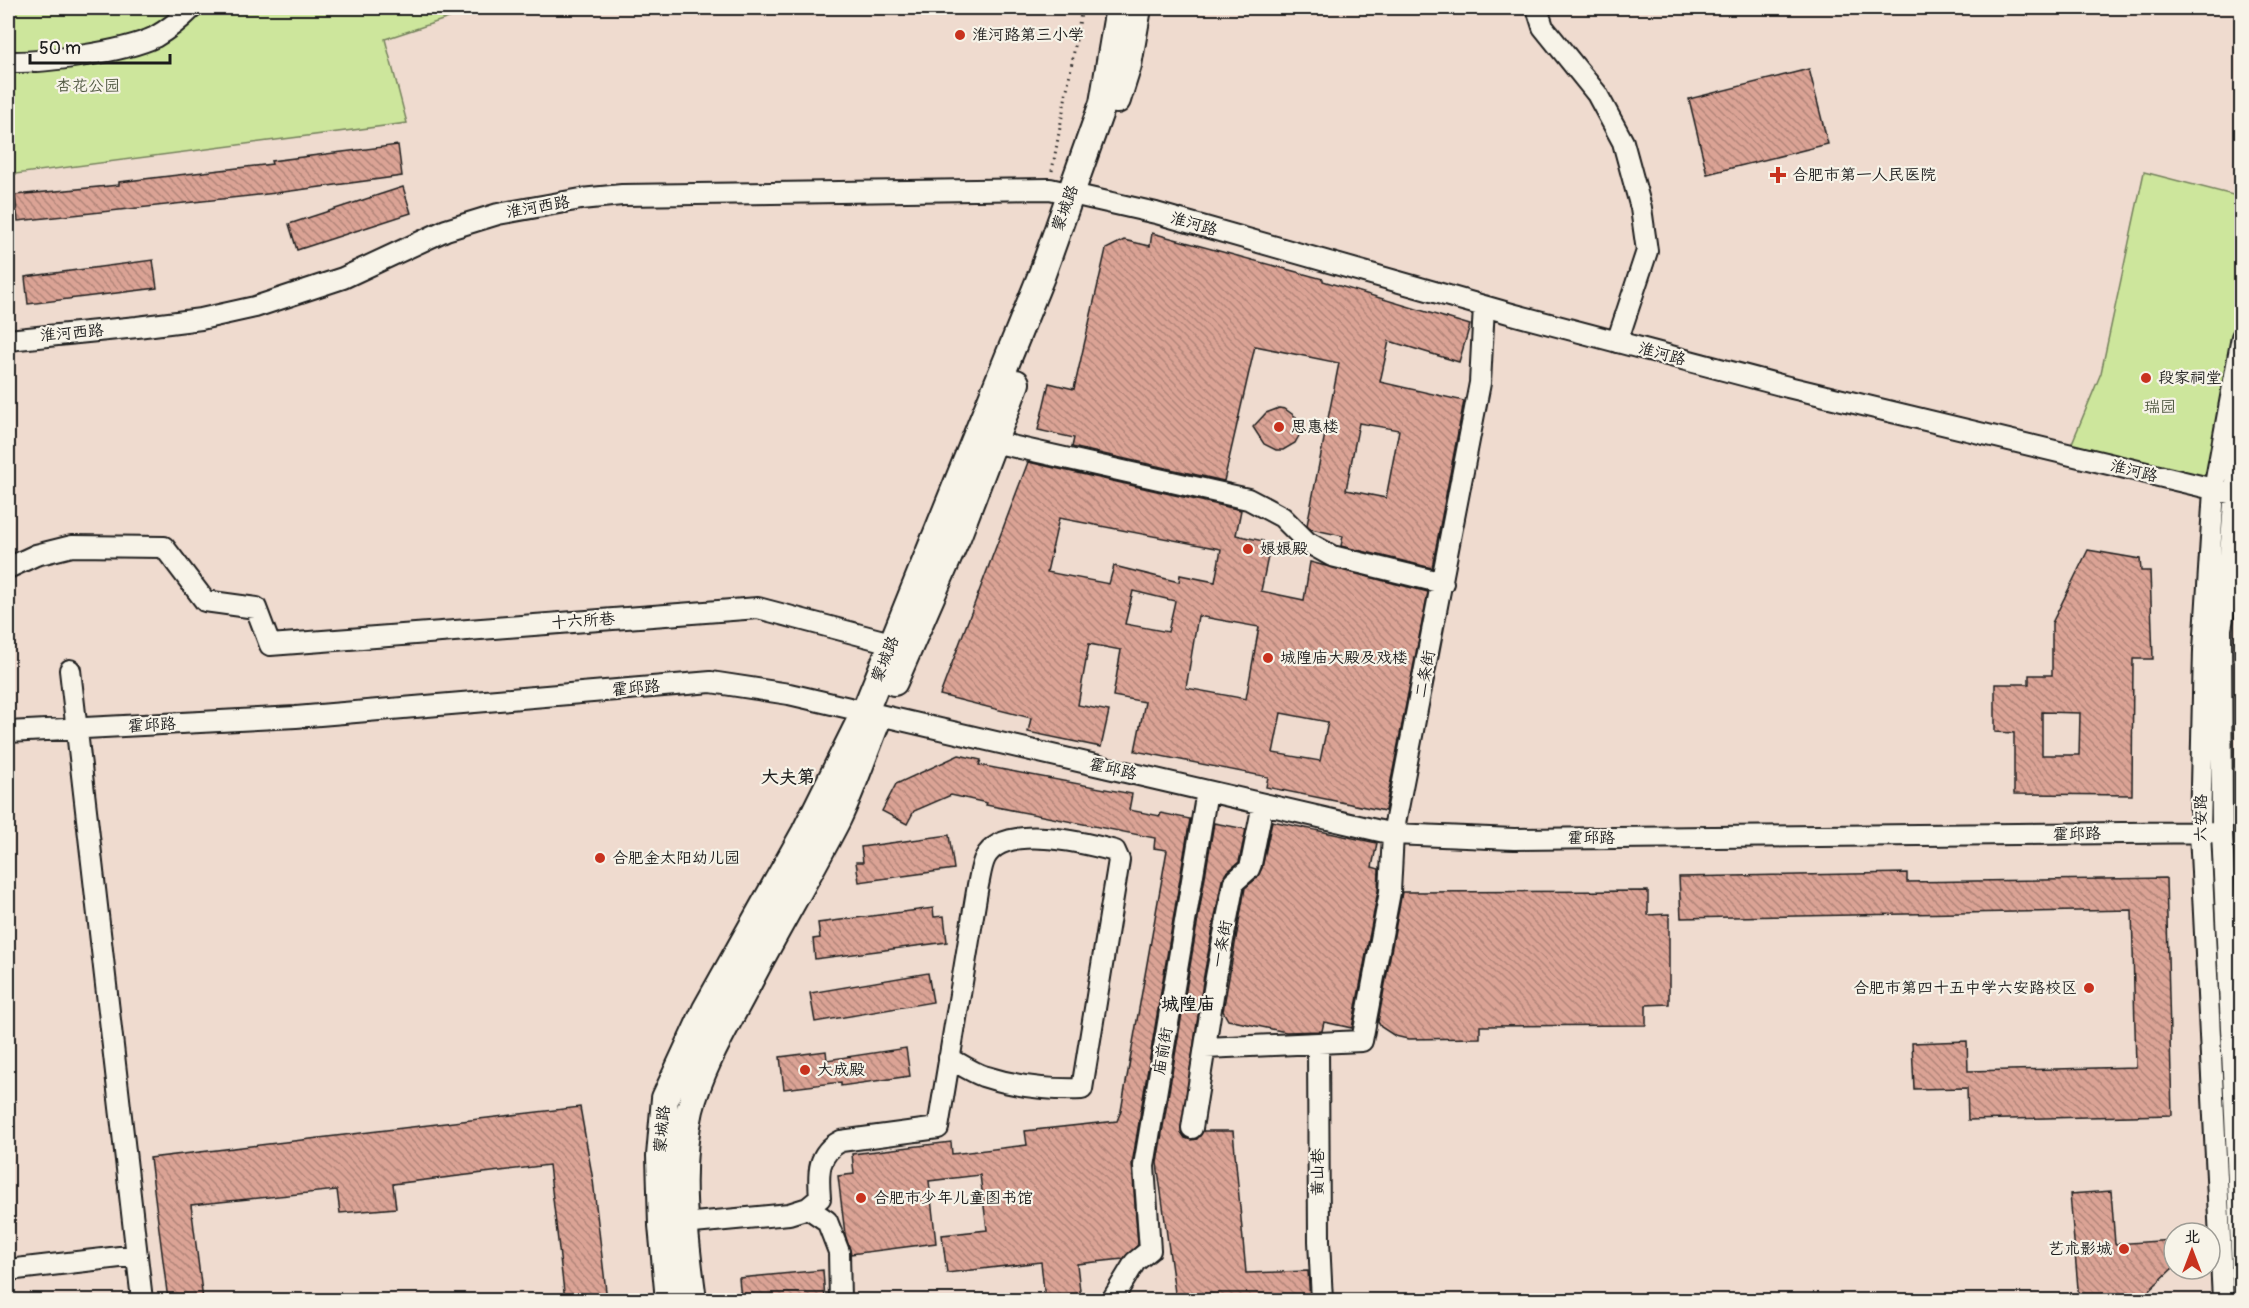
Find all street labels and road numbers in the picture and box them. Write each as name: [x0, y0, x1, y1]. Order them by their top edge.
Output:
street label: 蒙城路: [1047, 182, 1083, 234]
street label: 淮河西路: [505, 192, 571, 222]
street label: 淮河路: [1168, 208, 1220, 240]
street label: 淮河西路: [39, 320, 105, 346]
street label: 淮河路: [1636, 338, 1688, 370]
street label: 淮河路: [2108, 455, 2160, 487]
street label: 十六所巷: [550, 609, 616, 633]
street label: 蒙城路: [867, 633, 903, 685]
street label: 二条街: [1411, 649, 1439, 699]
street label: 霍邱路: [611, 676, 661, 700]
street label: 霍邱路: [128, 714, 176, 736]
street label: 霍邱路: [1087, 754, 1139, 784]
street label: 六安路: [2191, 794, 2211, 842]
street label: 霍邱路: [2053, 824, 2101, 844]
street label: 霍邱路: [1567, 828, 1615, 848]
street label: 一条街: [1208, 919, 1236, 969]
street label: 庙前街: [1149, 1026, 1177, 1076]
street label: 蒙城路: [650, 1104, 674, 1154]
street label: 黄山巷: [1308, 1148, 1328, 1196]

